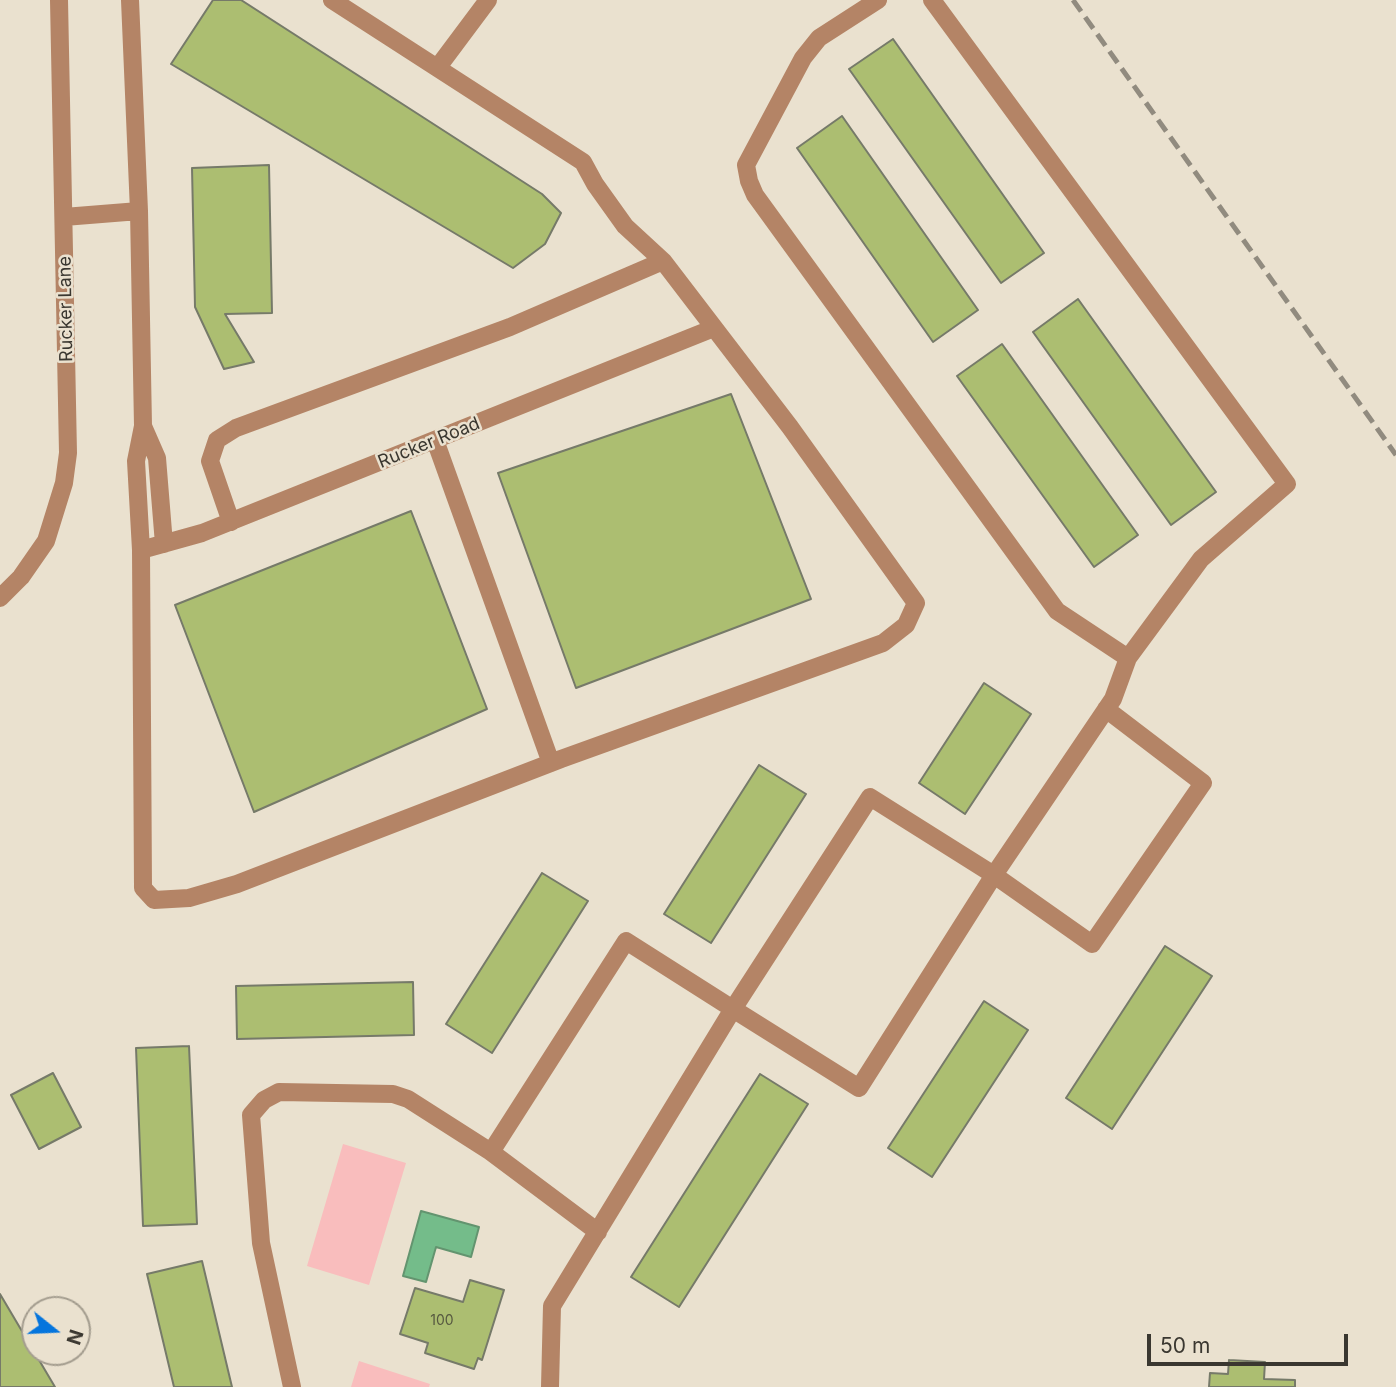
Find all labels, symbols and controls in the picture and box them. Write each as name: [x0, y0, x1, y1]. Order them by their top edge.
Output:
street label: Rucker Lane: [54, 256, 78, 362]
street label: Rucker Road: [375, 413, 483, 473]
north arrow: [21, 1296, 91, 1366]
house number: 100: [430, 1313, 454, 1329]
scale bar: [1151, 1320, 1352, 1364]
text: N: [61, 1327, 88, 1347]
text: 50 m: [1160, 1333, 1210, 1358]

